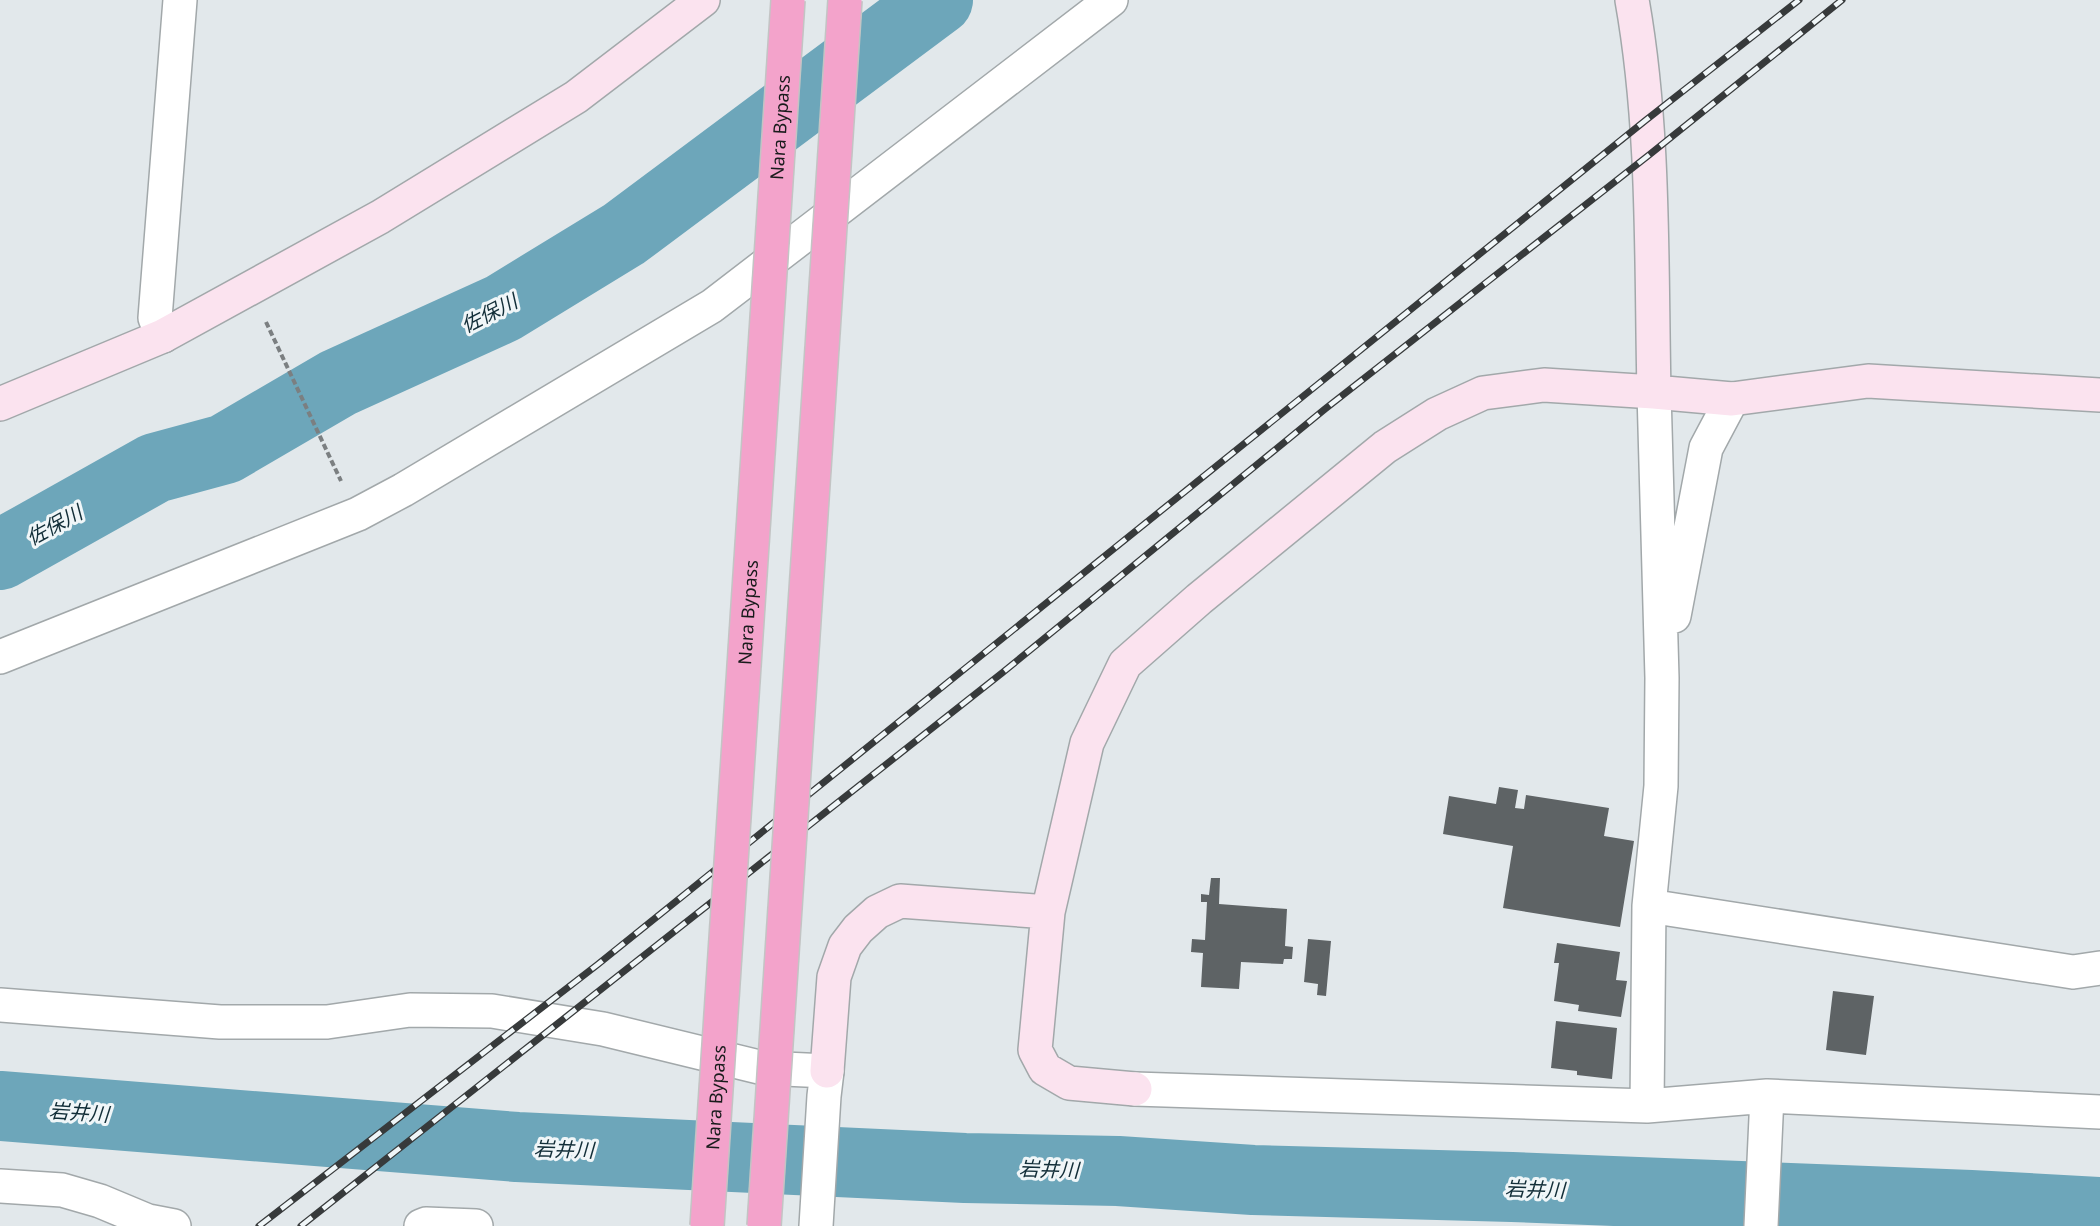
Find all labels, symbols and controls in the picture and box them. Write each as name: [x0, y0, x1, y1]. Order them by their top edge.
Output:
street label: Nara Bypass: [764, 74, 795, 181]
water label: 佐保川: [456, 286, 524, 339]
water label: 佐保川: [21, 498, 89, 551]
street label: Nara Bypass: [732, 559, 763, 666]
street label: Nara Bypass: [700, 1044, 731, 1150]
water label: 岩井川: [48, 1096, 112, 1128]
water label: 岩井川: [534, 1134, 596, 1164]
water label: 岩井川: [1019, 1154, 1081, 1184]
water label: 岩井川: [1505, 1174, 1567, 1204]

